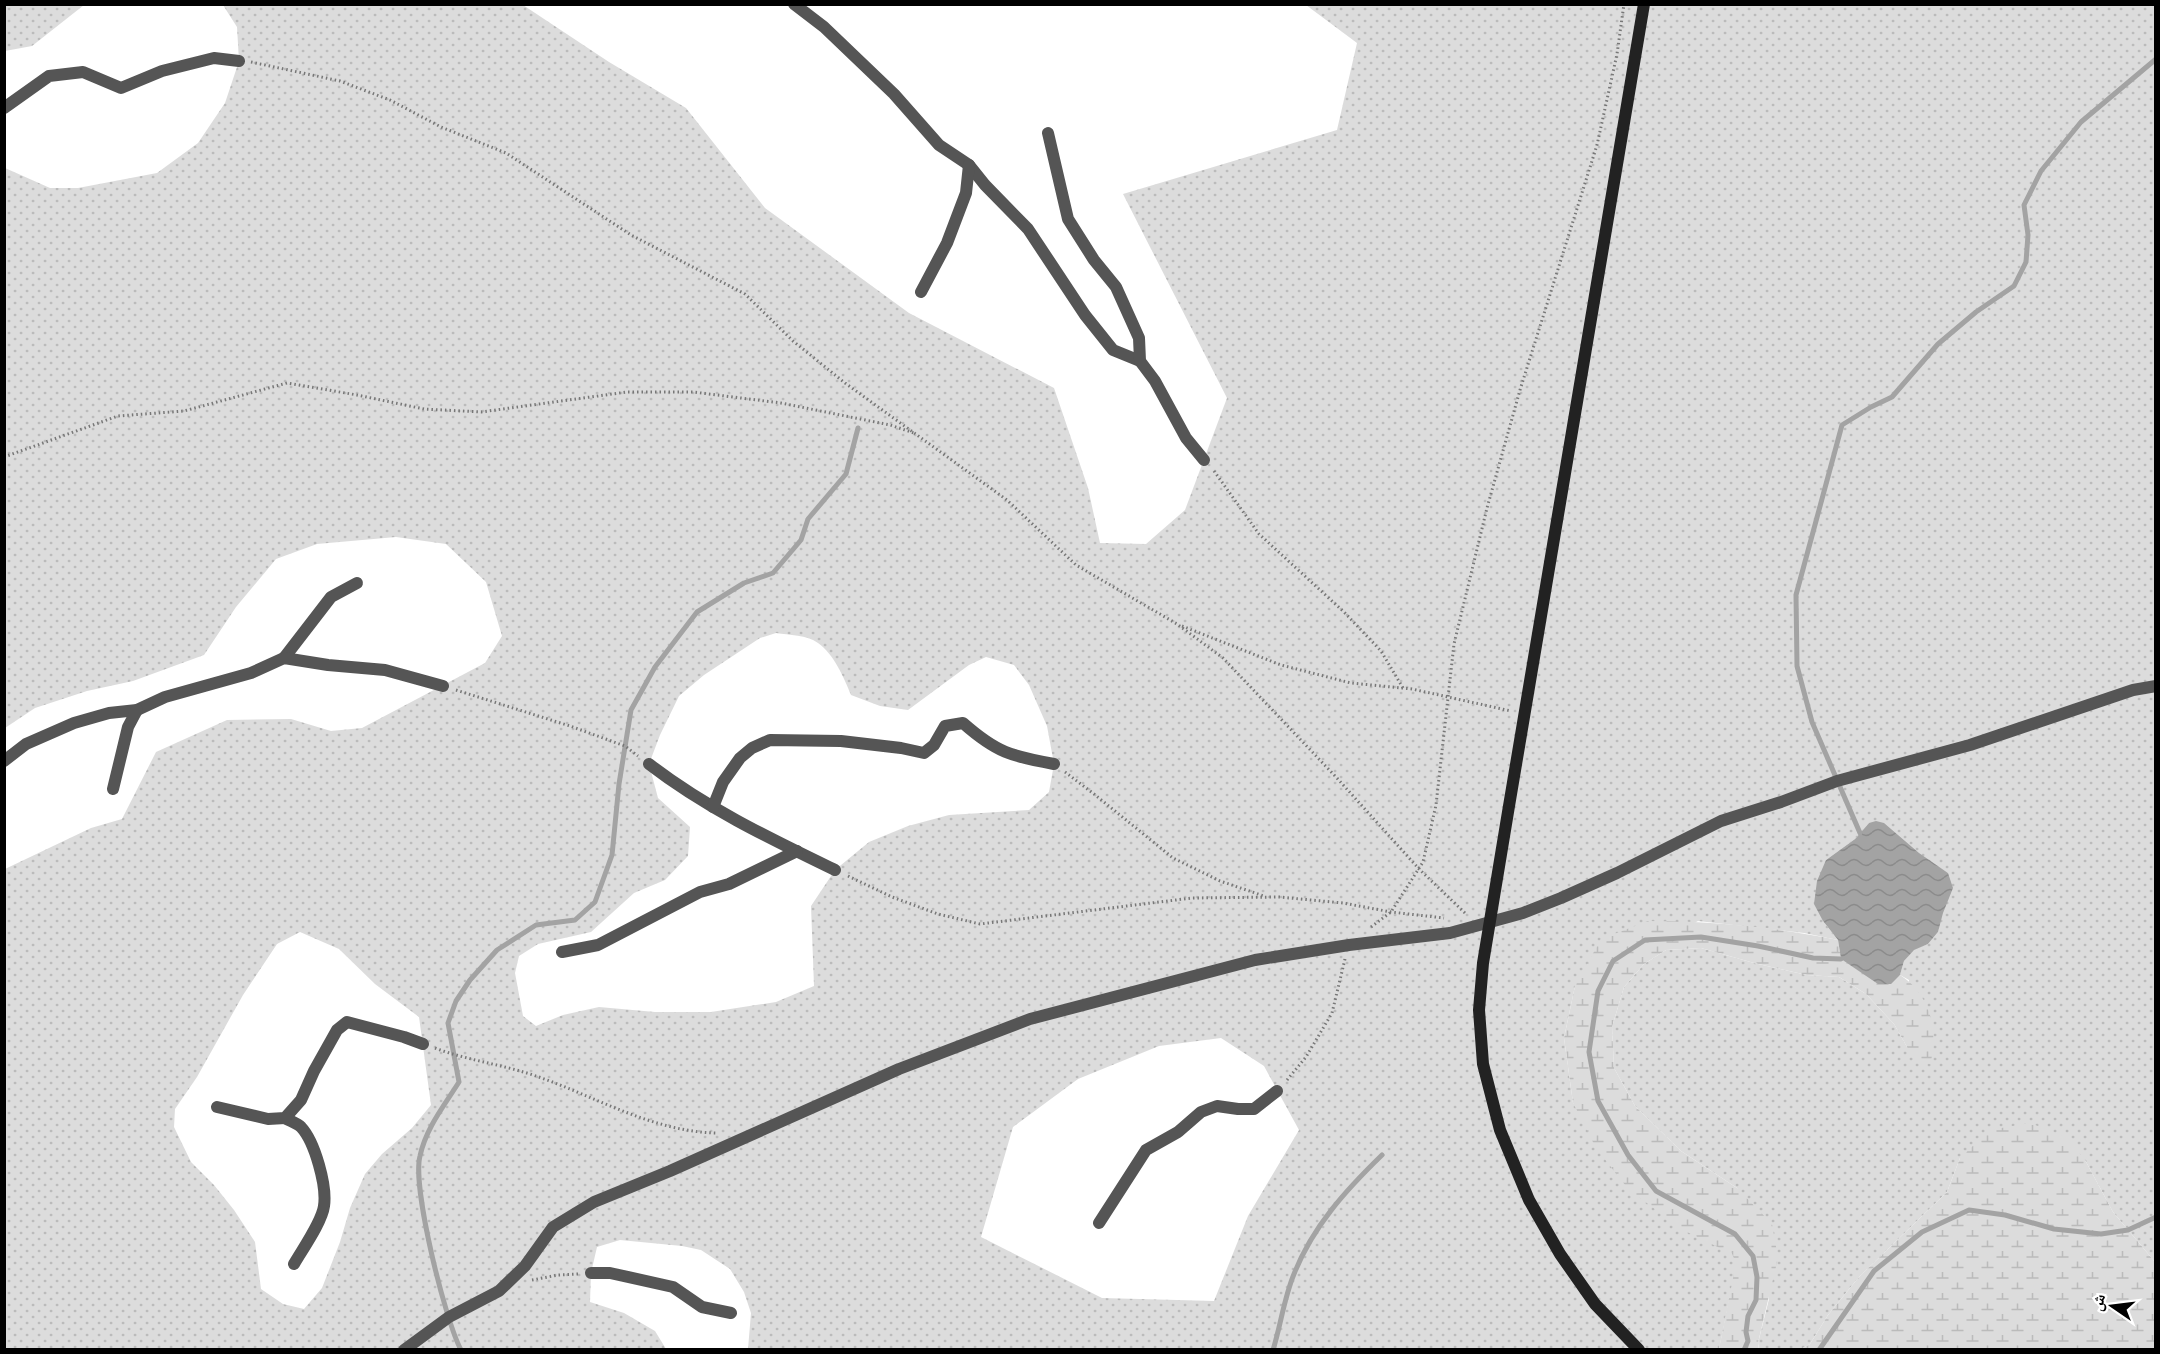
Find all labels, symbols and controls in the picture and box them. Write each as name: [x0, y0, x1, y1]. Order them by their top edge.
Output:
north arrow: [2082, 1276, 2142, 1336]
text: ش: [2085, 1291, 2110, 1313]

